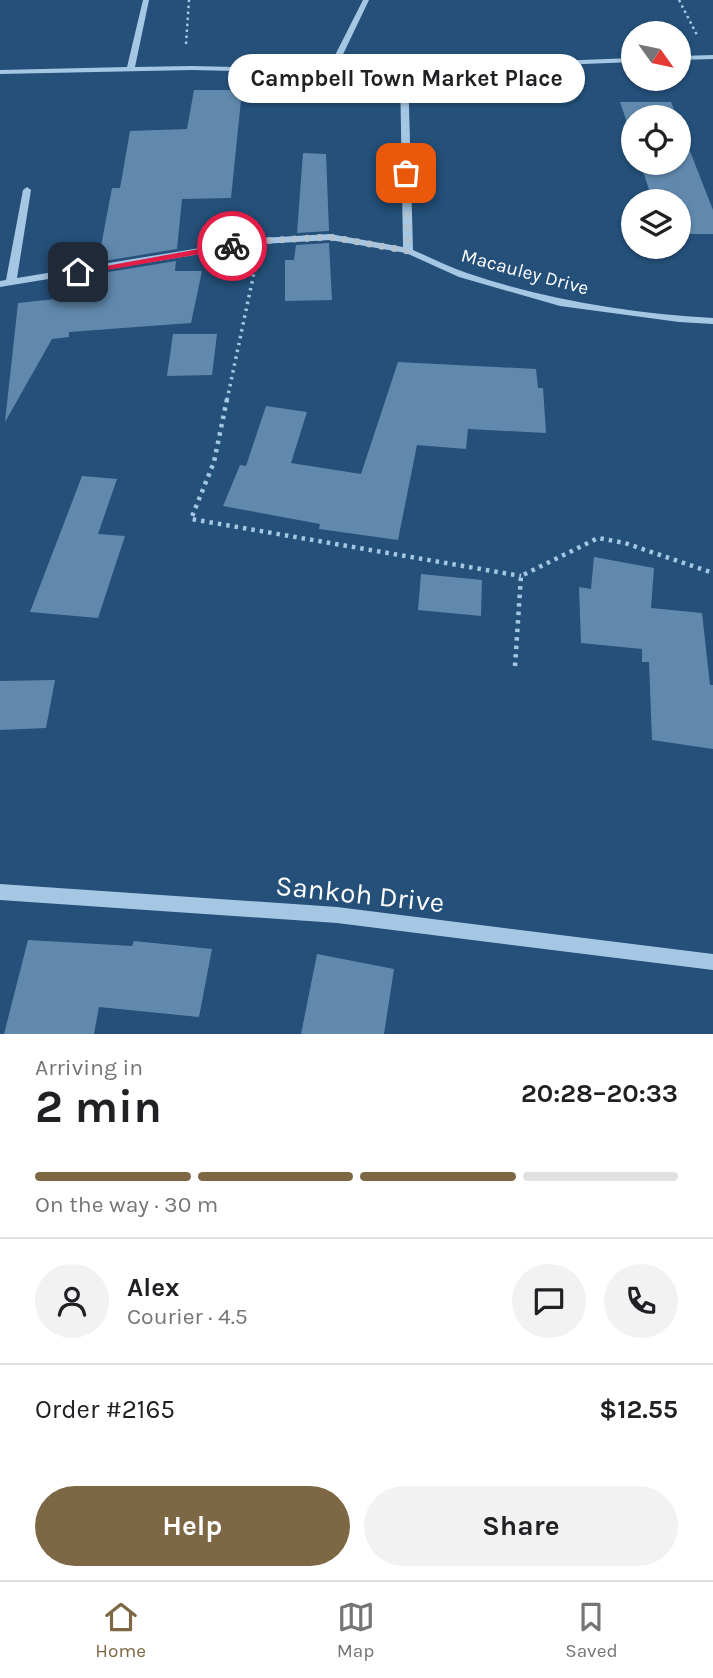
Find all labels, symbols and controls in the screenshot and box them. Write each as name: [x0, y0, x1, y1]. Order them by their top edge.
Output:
north arrow: [621, 21, 691, 91]
map controls: [621, 21, 691, 259]
callout: Campbell Town Market Place: [228, 54, 584, 103]
text: Campbell Town Market Place: [250, 65, 563, 92]
button: locate: [621, 105, 691, 175]
pin: [376, 143, 436, 203]
icon: bag: [387, 154, 425, 192]
button: layers: [621, 189, 691, 259]
courier: [197, 211, 267, 281]
icon: bike: [213, 227, 251, 265]
pin: [48, 242, 108, 302]
street label: Macauley Drive: [459, 244, 591, 300]
icon: home: [59, 253, 97, 291]
street label: Sankoh Drive: [274, 869, 446, 919]
text: Arriving in: [35, 1054, 143, 1081]
text: 20:28–20:33: [521, 1078, 678, 1109]
text: 2 min: [35, 1080, 162, 1134]
text: On the way · 30 m: [35, 1191, 218, 1218]
button: person: [35, 1264, 109, 1338]
button: chat: [512, 1264, 586, 1338]
button: phone: [604, 1264, 678, 1338]
text: Alex: [127, 1272, 179, 1303]
text: Courier · 4.5: [127, 1303, 248, 1330]
text: Order #2165: [35, 1394, 175, 1425]
text: $12.55: [599, 1394, 678, 1425]
button: Help: [35, 1486, 350, 1566]
button: Share: [364, 1486, 678, 1566]
tab: Home: [95, 1598, 146, 1662]
tab: Map: [337, 1598, 375, 1662]
tab: Saved: [565, 1598, 618, 1662]

